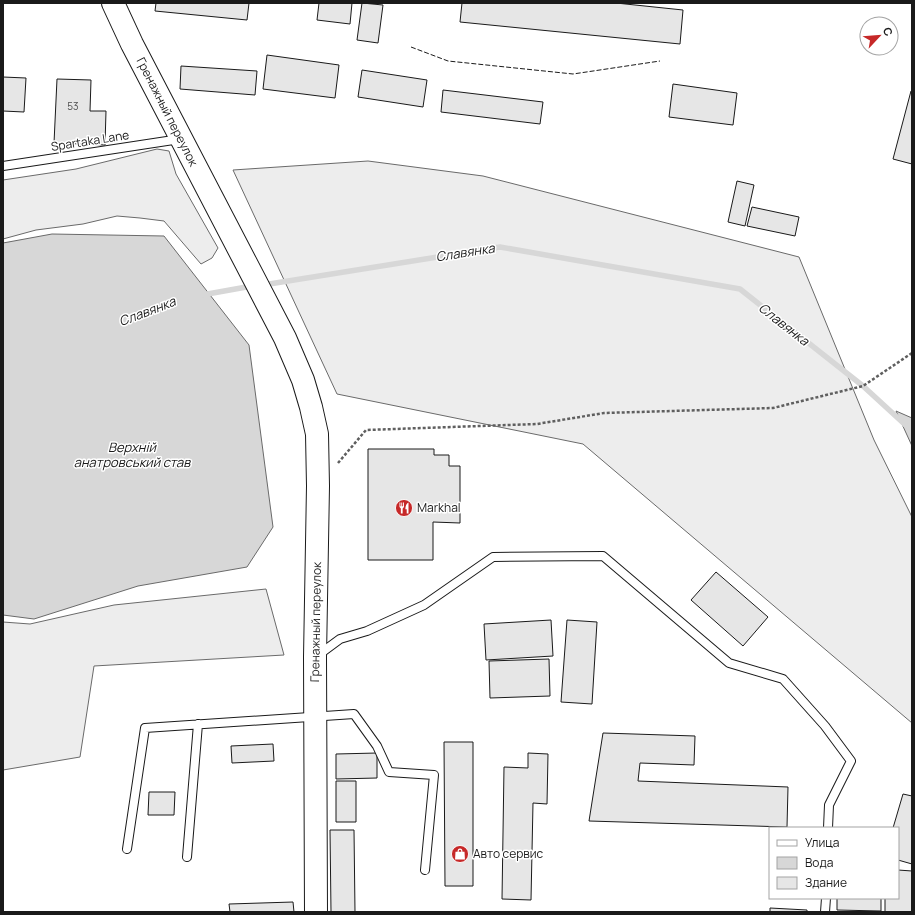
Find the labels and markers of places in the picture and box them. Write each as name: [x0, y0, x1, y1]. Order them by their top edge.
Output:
restaurant icon: Markhal: [394, 498, 414, 518]
place label: Markhal: [417, 499, 461, 516]
shop icon: Авто сервис: [450, 844, 470, 864]
place label: Авто сервис: [473, 845, 543, 862]

